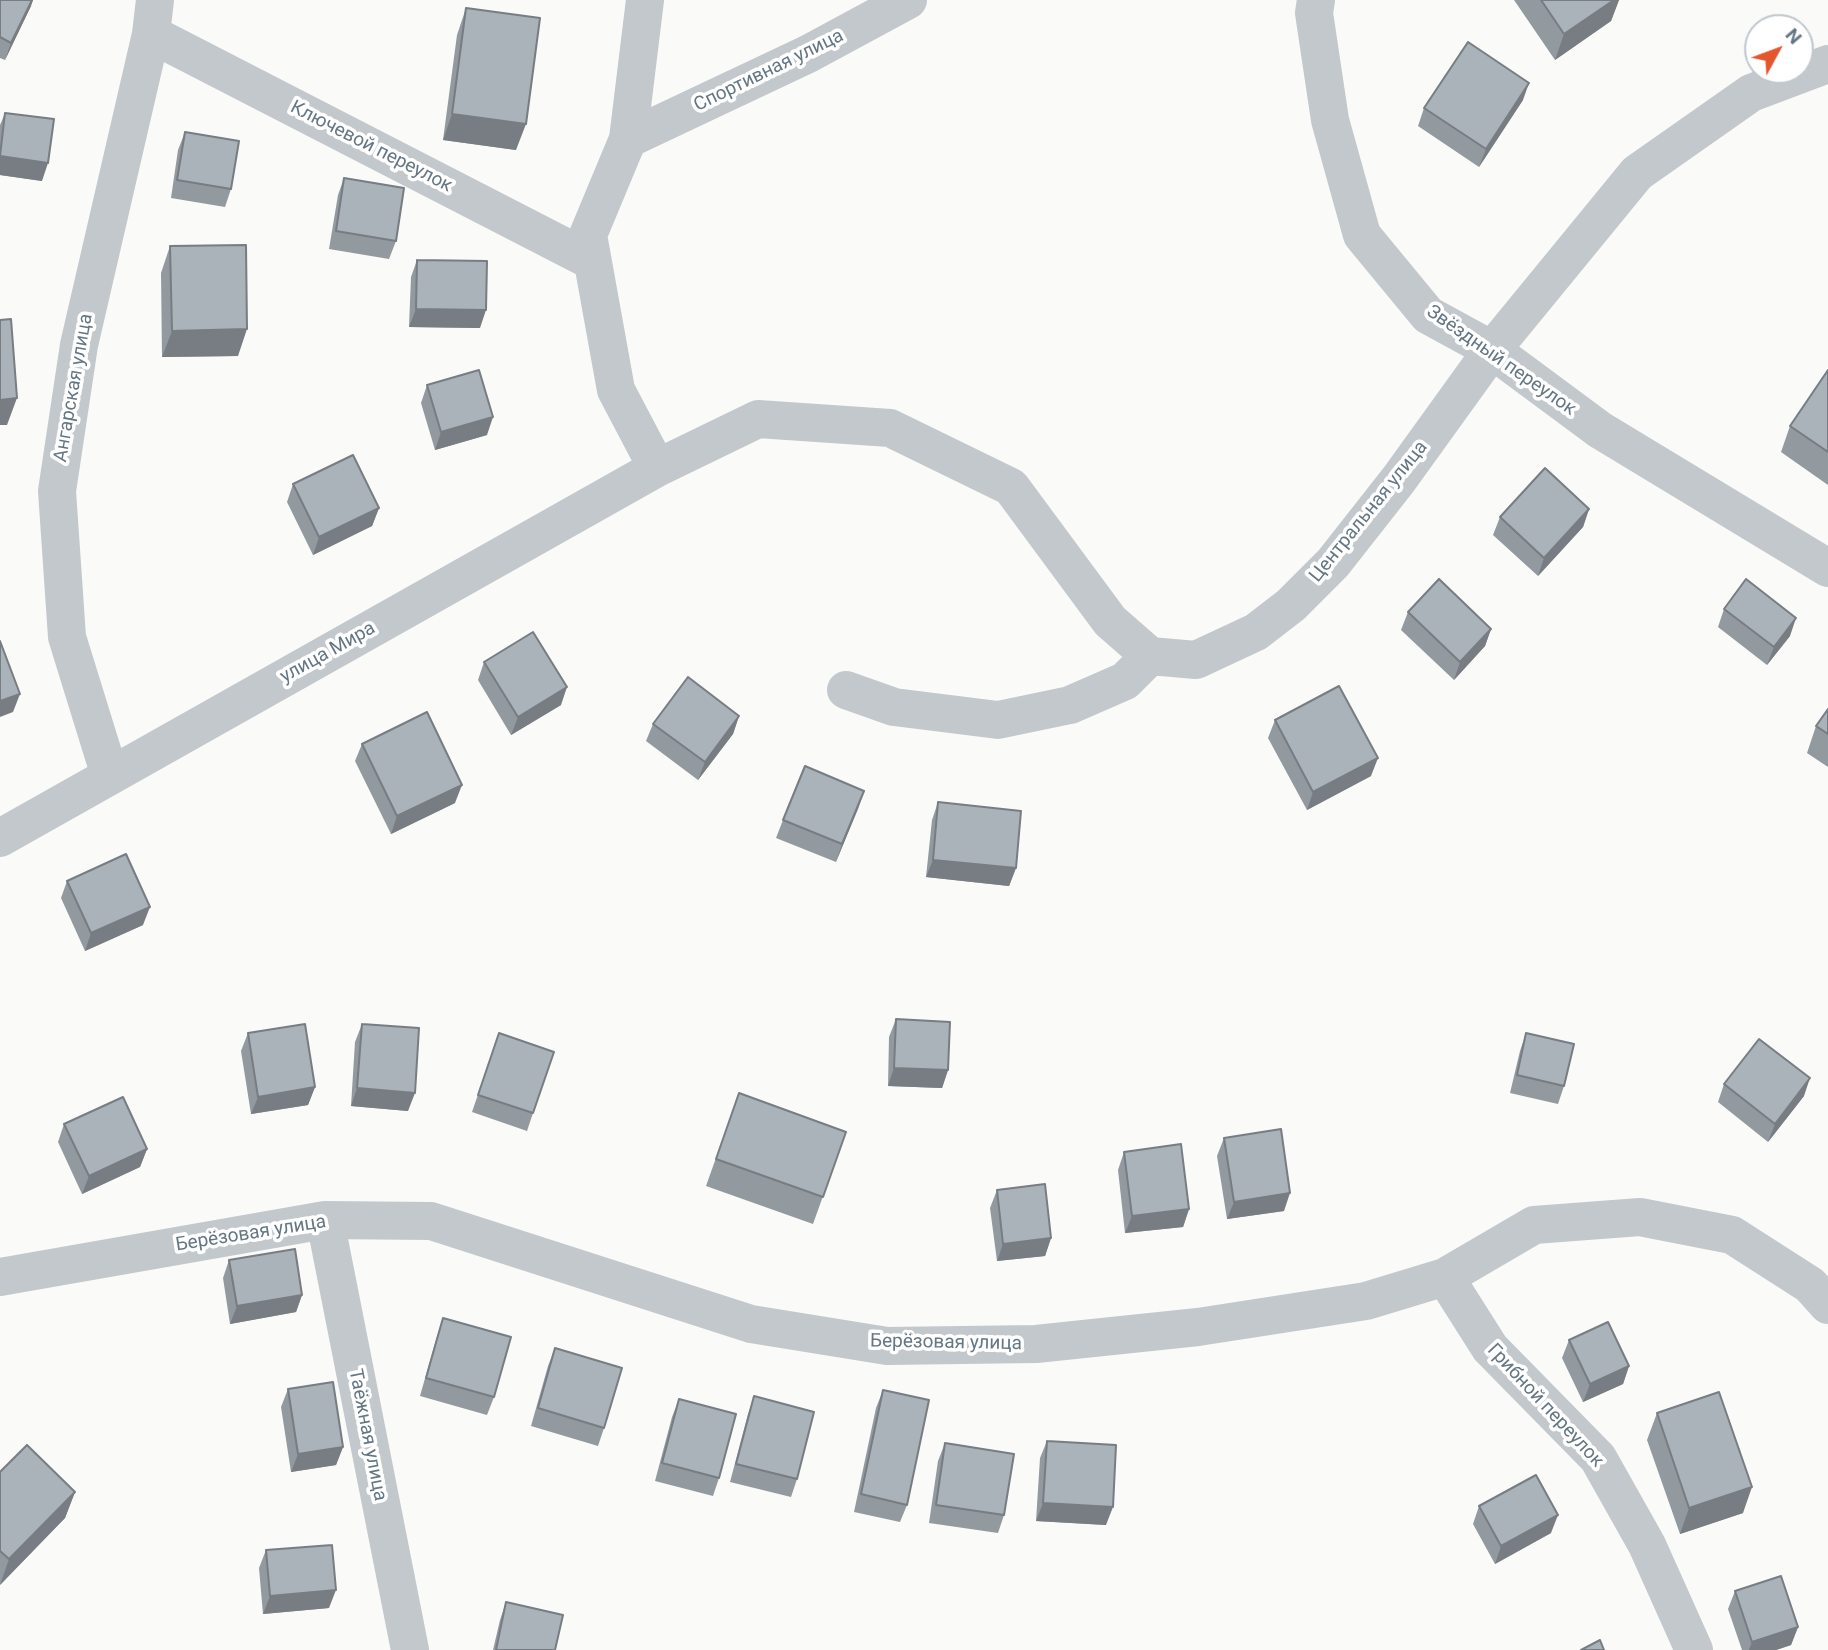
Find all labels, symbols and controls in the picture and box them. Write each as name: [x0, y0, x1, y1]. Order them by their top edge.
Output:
north arrow: [1744, 14, 1814, 84]
text: N: [1781, 24, 1807, 49]
street label: Спортивная улица: [690, 25, 848, 117]
street label: Ключевой переулок: [286, 96, 456, 198]
street label: Звёздный переулок: [1422, 301, 1580, 421]
street label: Ангарская улица: [50, 312, 98, 464]
street label: Центральная улица: [1305, 437, 1433, 587]
street label: улица Мира: [276, 617, 380, 689]
street label: Берёзовая улица: [174, 1211, 328, 1257]
street label: Берёзовая улица: [870, 1330, 1022, 1356]
street label: Грибной переулок: [1482, 1340, 1608, 1472]
street label: Таёжная улица: [343, 1367, 391, 1503]

